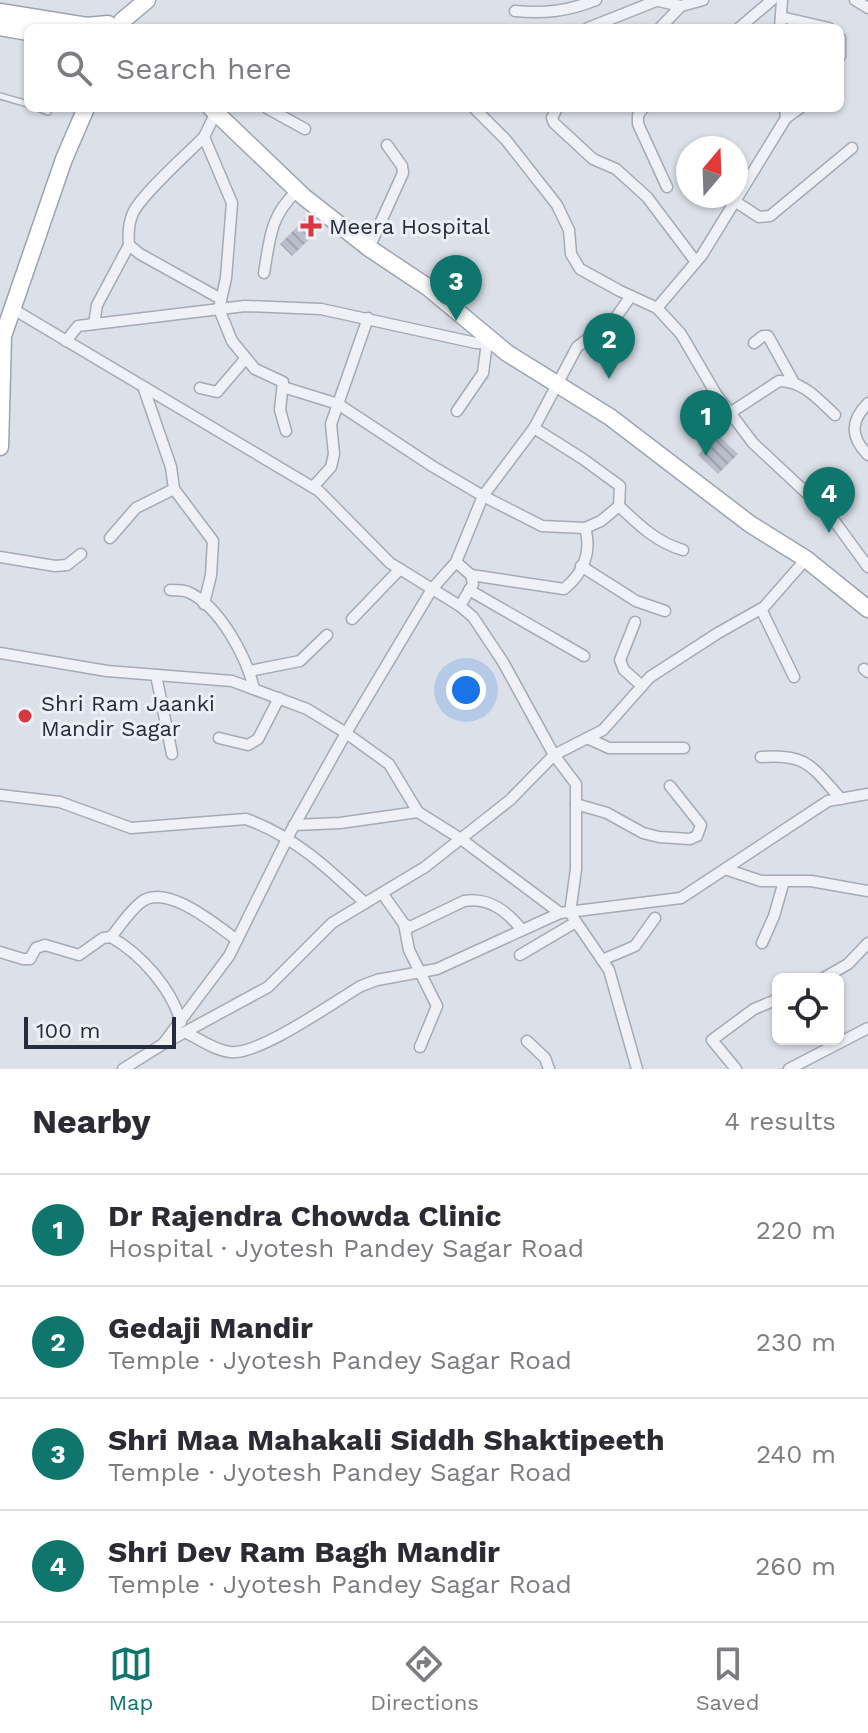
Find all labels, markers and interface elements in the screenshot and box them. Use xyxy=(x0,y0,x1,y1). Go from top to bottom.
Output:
search box xyxy=(24,24,844,112)
icon: search xyxy=(52,46,96,90)
text: Search here xyxy=(116,51,292,86)
north arrow xyxy=(676,136,748,208)
place label: Meera Hospital xyxy=(329,214,490,239)
marker: Meera Hospital xyxy=(300,215,322,237)
pin: 3 xyxy=(430,255,482,321)
pin: 2 xyxy=(583,313,635,379)
pin: 1 xyxy=(680,390,732,456)
pin: 4 xyxy=(803,467,855,533)
your location xyxy=(446,670,486,710)
place label: Shri Ram Jaanki Mandir Sagar xyxy=(41,691,215,741)
marker: Shri Ram Jaanki Mandir Sagar xyxy=(16,707,34,725)
map controls xyxy=(772,973,844,1045)
button: locate xyxy=(772,973,844,1045)
scale bar xyxy=(24,1013,176,1049)
text: 100 m xyxy=(36,1018,100,1043)
text: Nearby xyxy=(32,1101,151,1141)
text: 4 results xyxy=(724,1106,836,1136)
text: Dr Rajendra Chowda Clinic xyxy=(108,1198,501,1233)
text: 1 xyxy=(52,1215,64,1245)
text: 220 m xyxy=(756,1215,836,1245)
text: Hospital · Jyotesh Pandey Sagar Road xyxy=(108,1233,584,1263)
text: Gedaji Mandir xyxy=(108,1310,313,1345)
text: 2 xyxy=(50,1327,66,1357)
text: 230 m xyxy=(756,1327,836,1357)
text: Temple · Jyotesh Pandey Sagar Road xyxy=(108,1345,572,1375)
text: Shri Maa Mahakali Siddh Shaktipeeth xyxy=(108,1422,665,1457)
text: 3 xyxy=(50,1439,66,1469)
text: 240 m xyxy=(756,1439,836,1469)
text: Temple · Jyotesh Pandey Sagar Road xyxy=(108,1457,572,1487)
text: Shri Dev Ram Bagh Mandir xyxy=(108,1534,500,1569)
text: 4 xyxy=(50,1551,66,1581)
text: 260 m xyxy=(755,1551,836,1581)
text: Temple · Jyotesh Pandey Sagar Road xyxy=(108,1569,572,1599)
tab: Map xyxy=(108,1642,153,1715)
tab: Directions xyxy=(370,1642,479,1715)
tab: Saved xyxy=(696,1642,760,1715)

